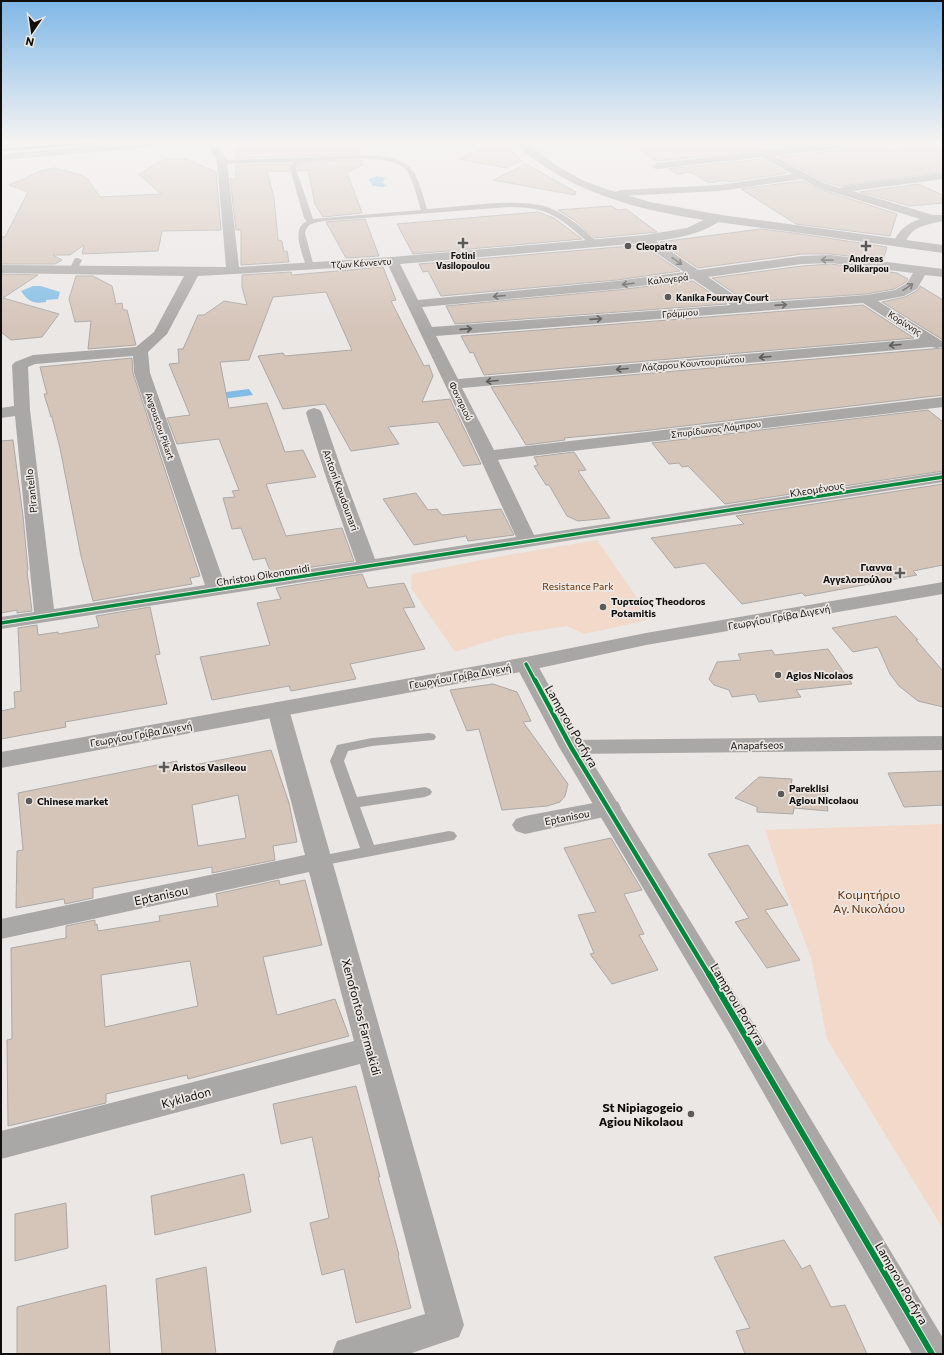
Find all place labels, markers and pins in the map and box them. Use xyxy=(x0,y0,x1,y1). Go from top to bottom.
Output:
marker: Fotini Vasilopoulou xyxy=(458,238,468,248)
marker: Cleopatra xyxy=(623,241,633,251)
place label: Cleopatra xyxy=(636,241,677,252)
marker: Andreas Polikarpou xyxy=(861,241,871,251)
place label: Fotini Vasilopoulou xyxy=(436,250,490,271)
place label: Andreas Polikarpou xyxy=(843,253,889,274)
marker: Kanika Fourway Court xyxy=(663,292,673,302)
place label: Kanika Fourway Court xyxy=(676,292,769,303)
place label: Γιαννα Αγγελοπούλου xyxy=(823,561,892,585)
marker: Γιαννα Αγγελοπούλου xyxy=(895,568,905,578)
place label: Τυρταίος Theodoros Potamitis xyxy=(611,595,706,619)
marker: Τυρταίος Theodoros Potamitis xyxy=(598,602,608,612)
place label: Agios Nicolaos xyxy=(786,669,854,681)
marker: Agios Nicolaos xyxy=(773,670,783,680)
place label: Aristos Vasileou xyxy=(172,761,247,773)
marker: Aristos Vasileou xyxy=(159,762,169,772)
place label: Pareklisi Agiou Nicolaou xyxy=(789,782,859,806)
marker: Pareklisi Agiou Nicolaou xyxy=(776,789,786,799)
place label: Chinese market xyxy=(37,795,108,807)
marker: Chinese market xyxy=(24,796,34,806)
place label: St Nipiagogeio Agiou Nikolaou xyxy=(599,1100,683,1128)
marker: St Nipiagogeio Agiou Nikolaou xyxy=(686,1109,696,1119)

